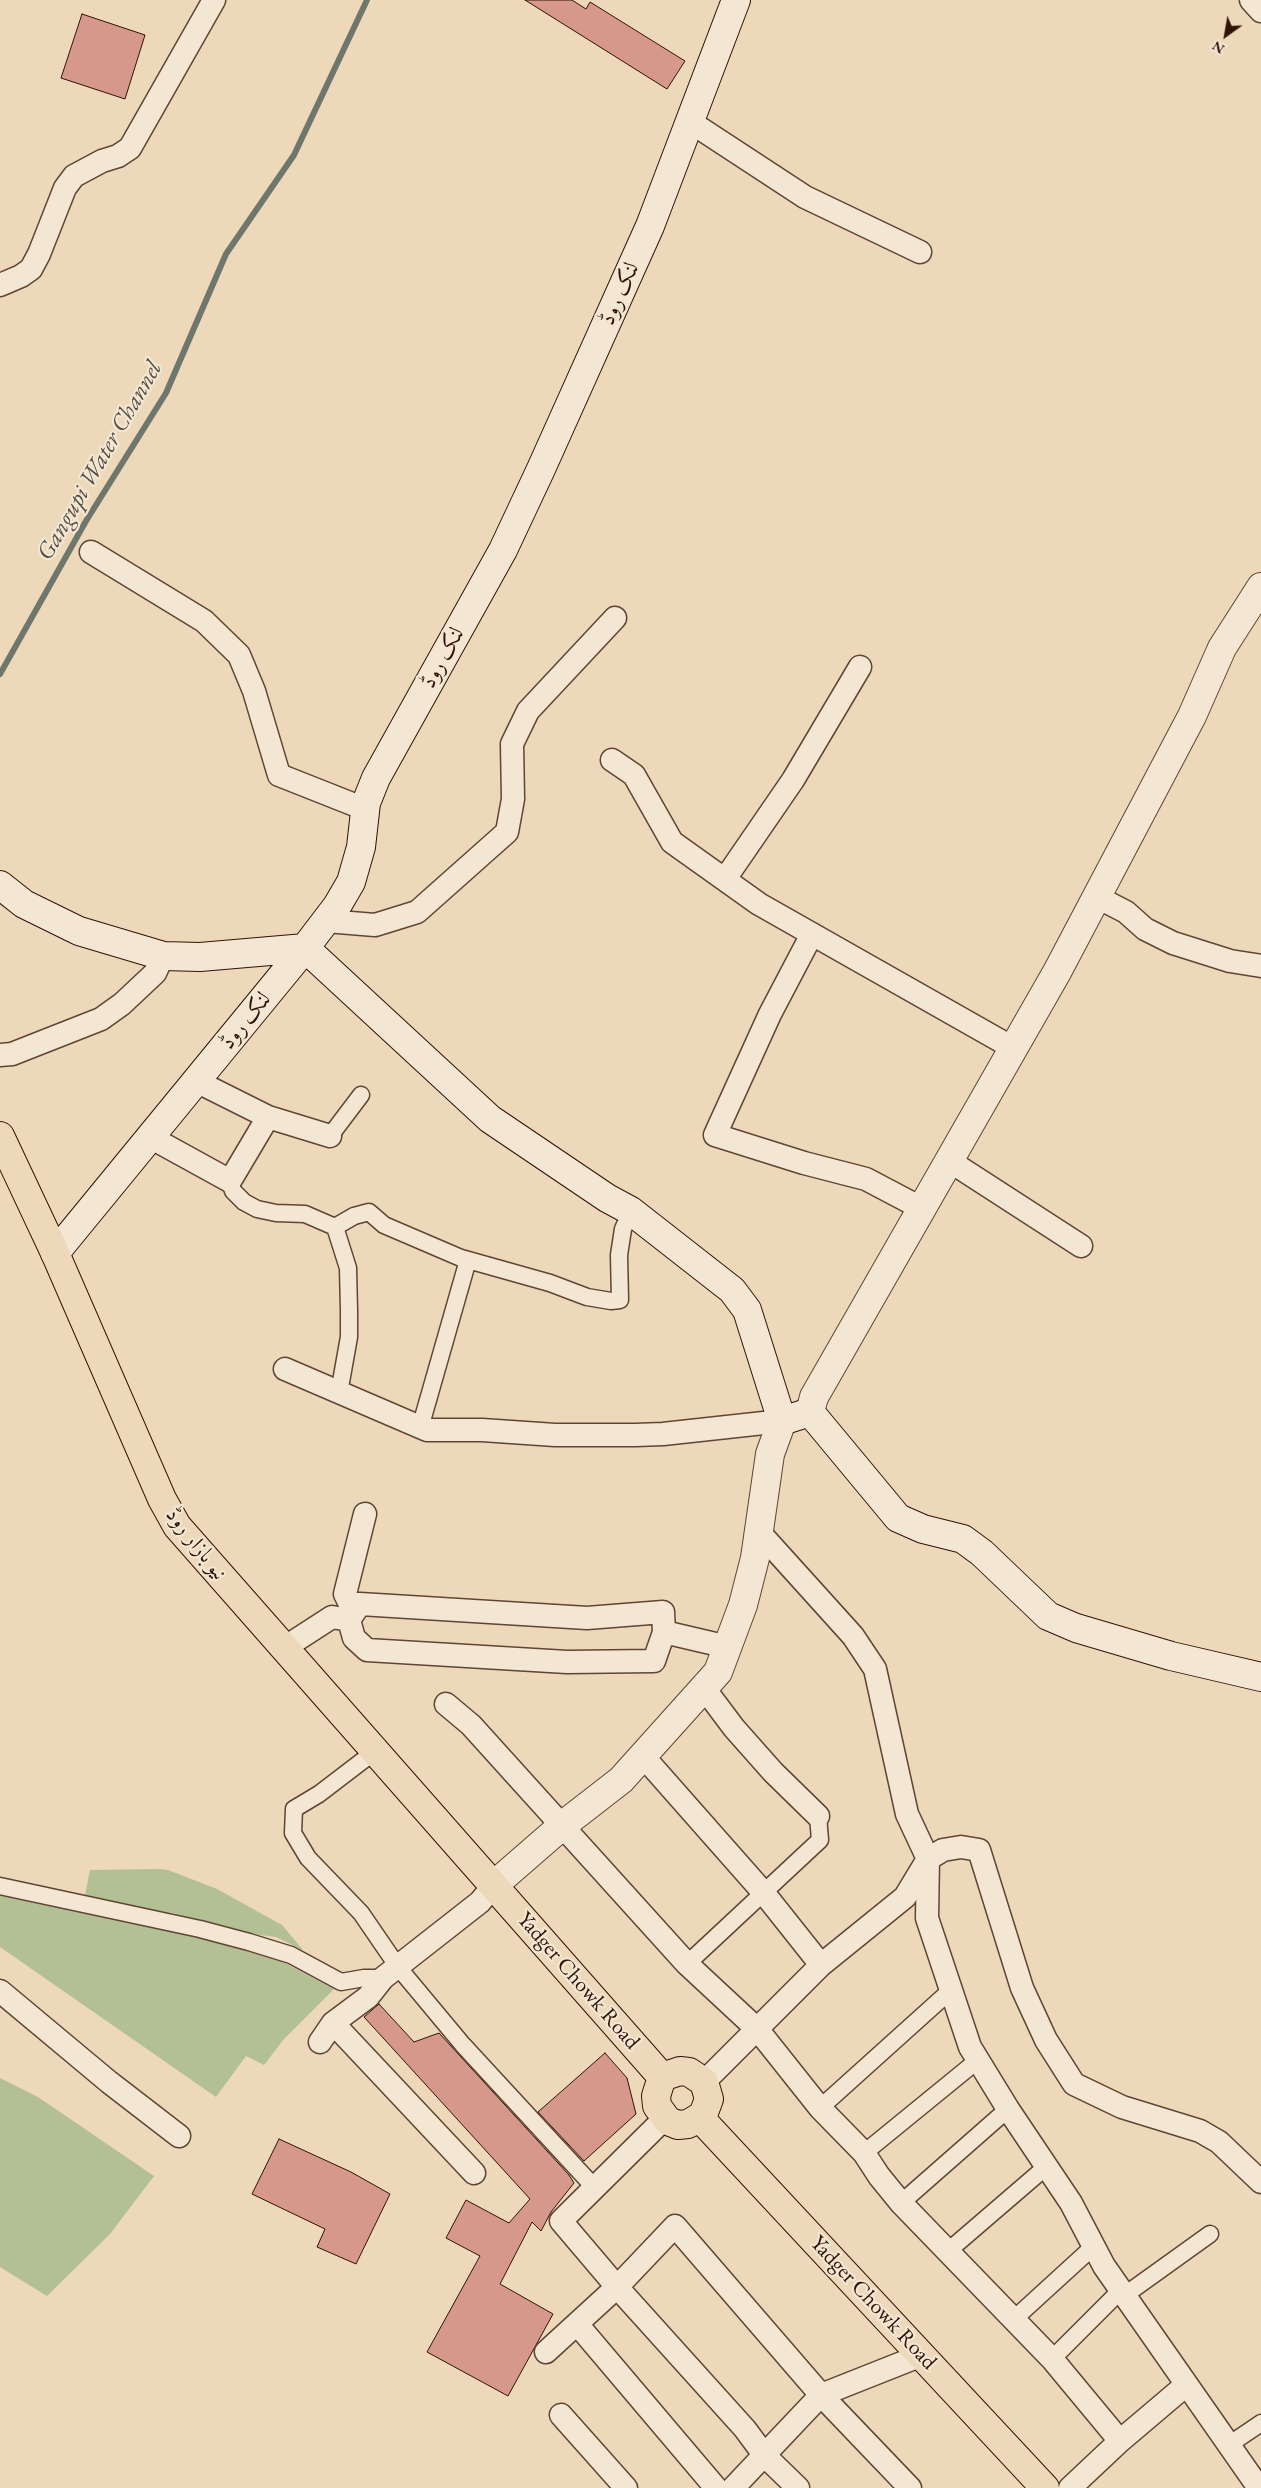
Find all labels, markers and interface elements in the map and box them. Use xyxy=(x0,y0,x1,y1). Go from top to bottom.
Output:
north arrow xyxy=(1201,10,1251,60)
text: N xyxy=(1208,37,1228,58)
street label: لنک روڈ xyxy=(595,258,645,330)
water label: Gangupi Water Channel xyxy=(31,356,169,566)
street label: لنک روڈ xyxy=(415,623,471,693)
street label: لنک روڈ xyxy=(215,987,277,1055)
street label: نیو بازار روڈ xyxy=(159,1502,233,1586)
street label: Yadger Chowk Road xyxy=(511,1907,645,2055)
street label: Yadger Chowk Road xyxy=(804,2230,942,2376)

